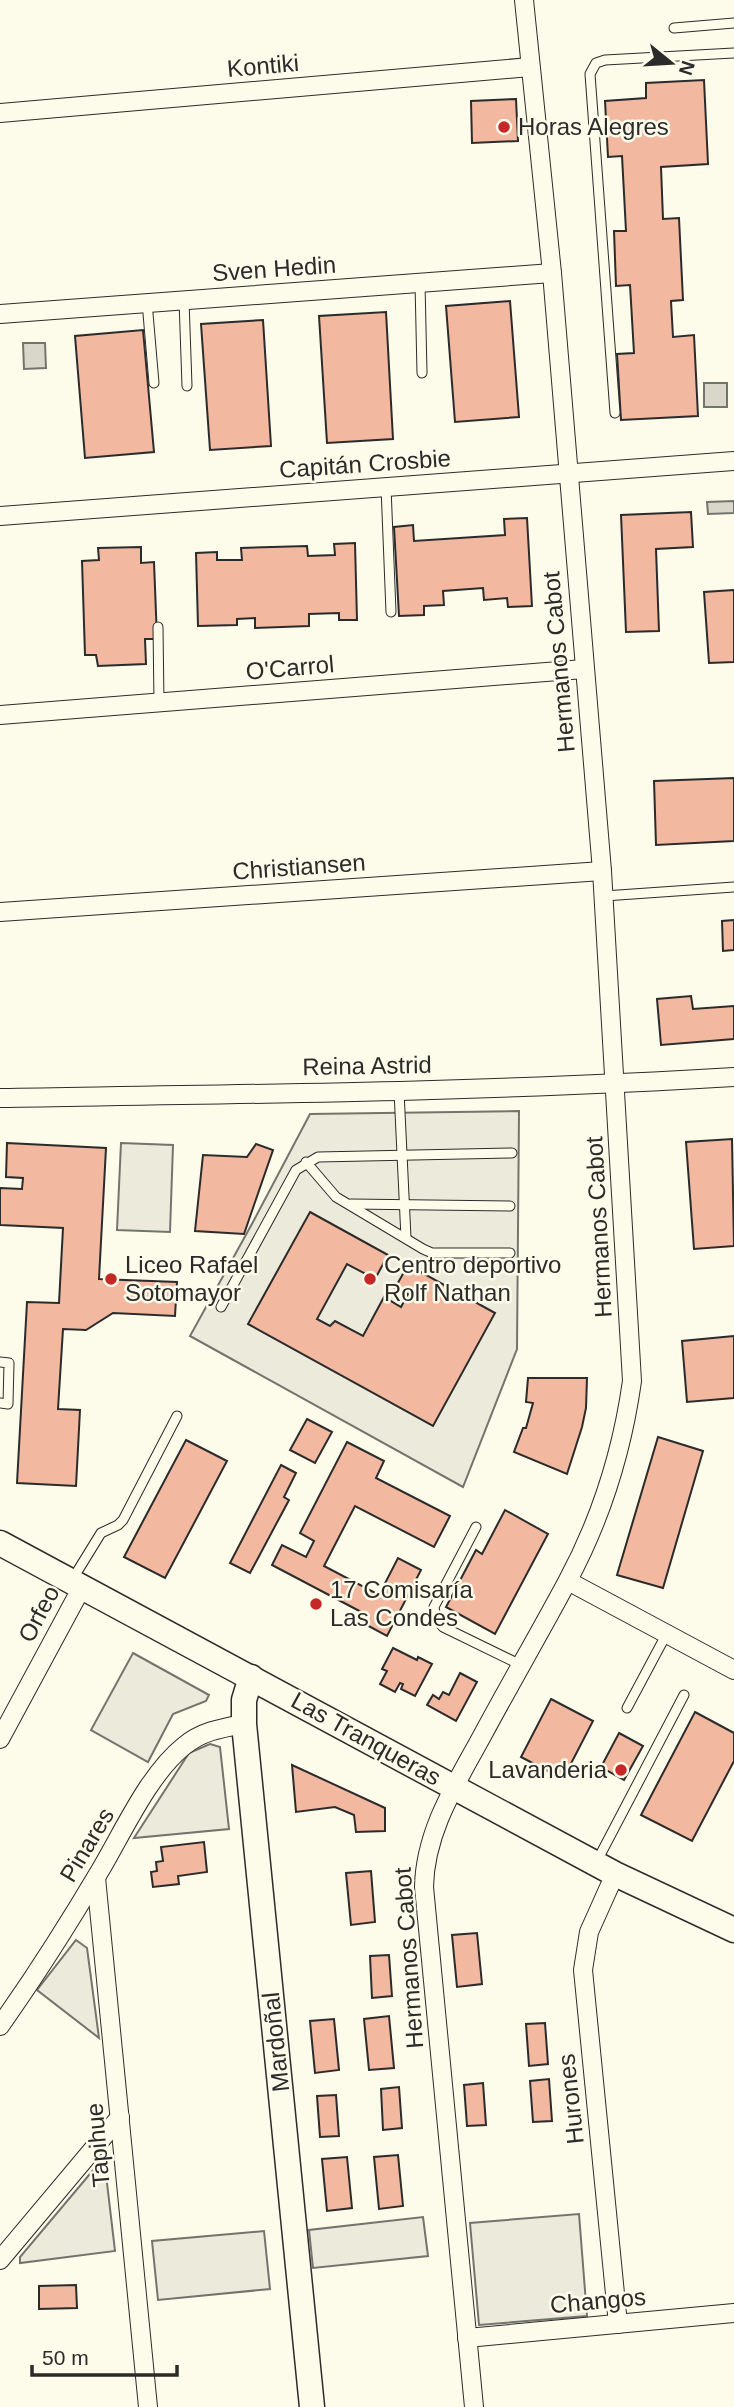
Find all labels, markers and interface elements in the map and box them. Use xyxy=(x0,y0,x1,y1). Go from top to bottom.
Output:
north arrow xyxy=(636,28,706,98)
street label: Kontiki xyxy=(226,49,300,82)
text: N xyxy=(675,58,699,78)
place label: Horas Alegres xyxy=(518,113,669,140)
marker: Horas Alegres xyxy=(496,119,512,135)
street label: Sven Hedin xyxy=(211,251,337,286)
street label: Capitán Crosbie xyxy=(278,444,452,483)
street label: Hermanos Cabot xyxy=(537,570,580,754)
street label: O'Carrol xyxy=(245,650,335,685)
street label: Christiansen xyxy=(231,848,366,885)
street label: Reina Astrid xyxy=(302,1051,432,1080)
street label: Hermanos Cabot xyxy=(580,1135,617,1318)
place label: Liceo Rafael Sotomayor xyxy=(125,1251,258,1306)
place label: Centro deportivo Rolf Nathan xyxy=(384,1251,561,1306)
marker: Liceo Rafael Sotomayor xyxy=(103,1271,119,1287)
marker: Centro deportivo Rolf Nathan xyxy=(362,1271,378,1287)
place label: 17 Comisaría Las Condes xyxy=(330,1576,473,1631)
street label: Orfeo xyxy=(13,1581,65,1647)
marker: 17 Comisaría Las Condes xyxy=(308,1596,324,1612)
street label: Las Tranqueras xyxy=(287,1686,446,1791)
place label: Lavanderia xyxy=(488,1756,608,1783)
marker: Lavanderia xyxy=(613,1762,629,1778)
street label: Pinares xyxy=(54,1803,119,1887)
street label: Hermanos Cabot xyxy=(389,1866,428,2049)
street label: Mardoñal xyxy=(257,1991,294,2093)
street label: Hurones xyxy=(552,2053,589,2146)
street label: Tapihue xyxy=(80,2102,115,2188)
street label: Changos xyxy=(549,2283,647,2318)
scale bar xyxy=(32,2334,177,2378)
text: 50 m xyxy=(42,2346,89,2369)

